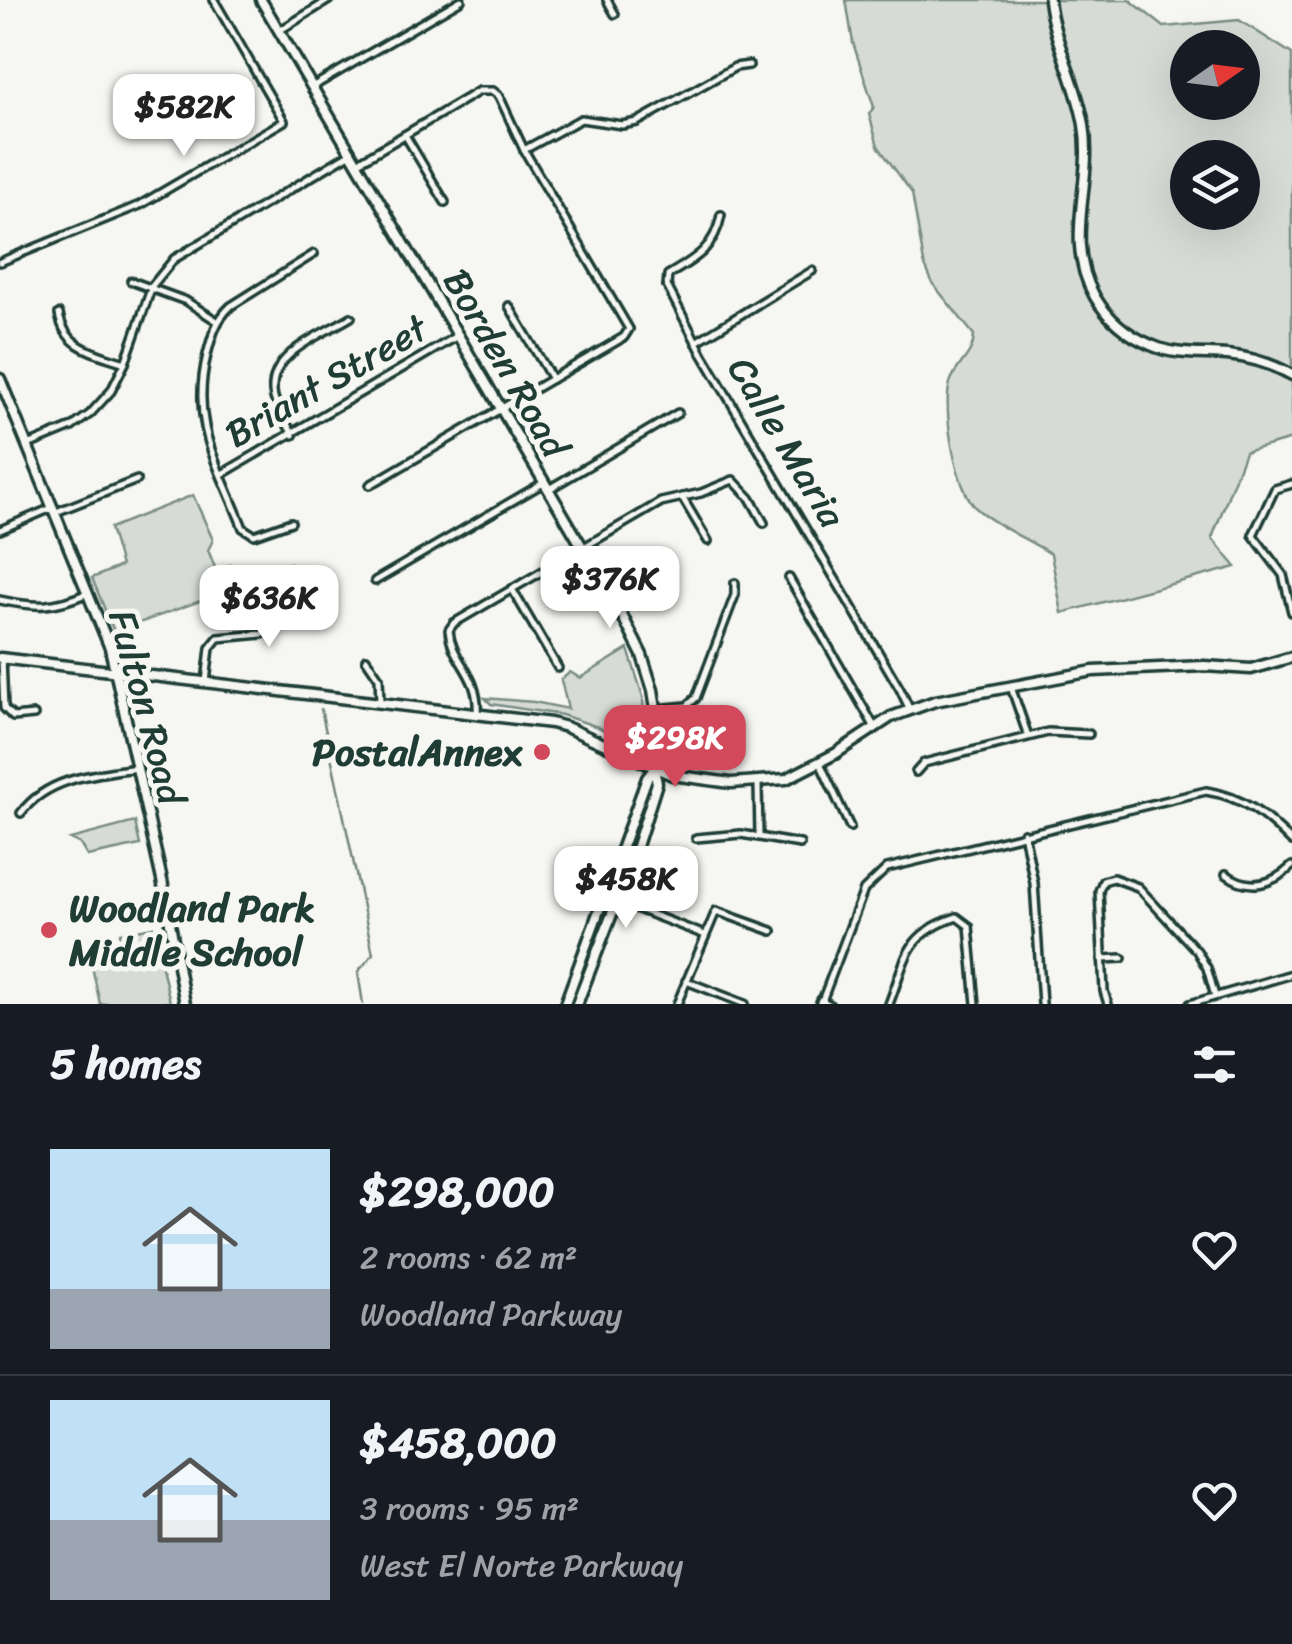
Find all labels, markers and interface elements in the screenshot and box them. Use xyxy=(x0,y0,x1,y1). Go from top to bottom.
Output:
north arrow xyxy=(1170,30,1260,120)
map controls xyxy=(1170,30,1260,230)
pin: $582K xyxy=(114,74,254,159)
text: $582K xyxy=(135,78,233,135)
button: layers xyxy=(1170,140,1260,230)
street label: Borden Road xyxy=(424,256,589,473)
street label: Briant Street xyxy=(212,295,442,467)
street label: Calle Maria xyxy=(709,343,865,542)
pin: $376K xyxy=(540,546,680,631)
text: $376K xyxy=(562,550,658,607)
pin: $636K xyxy=(199,565,339,650)
text: $636K xyxy=(222,569,316,626)
street label: Fulton Road xyxy=(88,602,205,815)
pin: $298K xyxy=(605,705,745,790)
text: $298K xyxy=(626,709,724,766)
place label: PostalAnnex xyxy=(312,719,524,786)
marker: PostalAnnex xyxy=(531,741,553,763)
pin: $458K xyxy=(556,846,696,931)
text: $458K xyxy=(576,850,676,907)
place label: Woodland Park Middle School xyxy=(68,875,315,986)
marker: Woodland Park Middle School xyxy=(38,919,60,941)
text: 5 homes xyxy=(50,1027,201,1101)
icon: filters xyxy=(1187,1037,1242,1092)
text: $298,000 xyxy=(360,1155,555,1229)
icon: home xyxy=(130,1189,250,1309)
icon: heart xyxy=(1187,1222,1242,1277)
text: 2 rooms · 62 m² xyxy=(360,1229,577,1286)
text: Woodland Parkway xyxy=(360,1286,622,1343)
text: $458,000 xyxy=(360,1406,556,1480)
icon: home xyxy=(130,1440,250,1560)
icon: heart xyxy=(1187,1473,1242,1528)
text: 3 rooms · 95 m² xyxy=(360,1480,579,1537)
text: West El Norte Parkway xyxy=(360,1537,683,1594)

